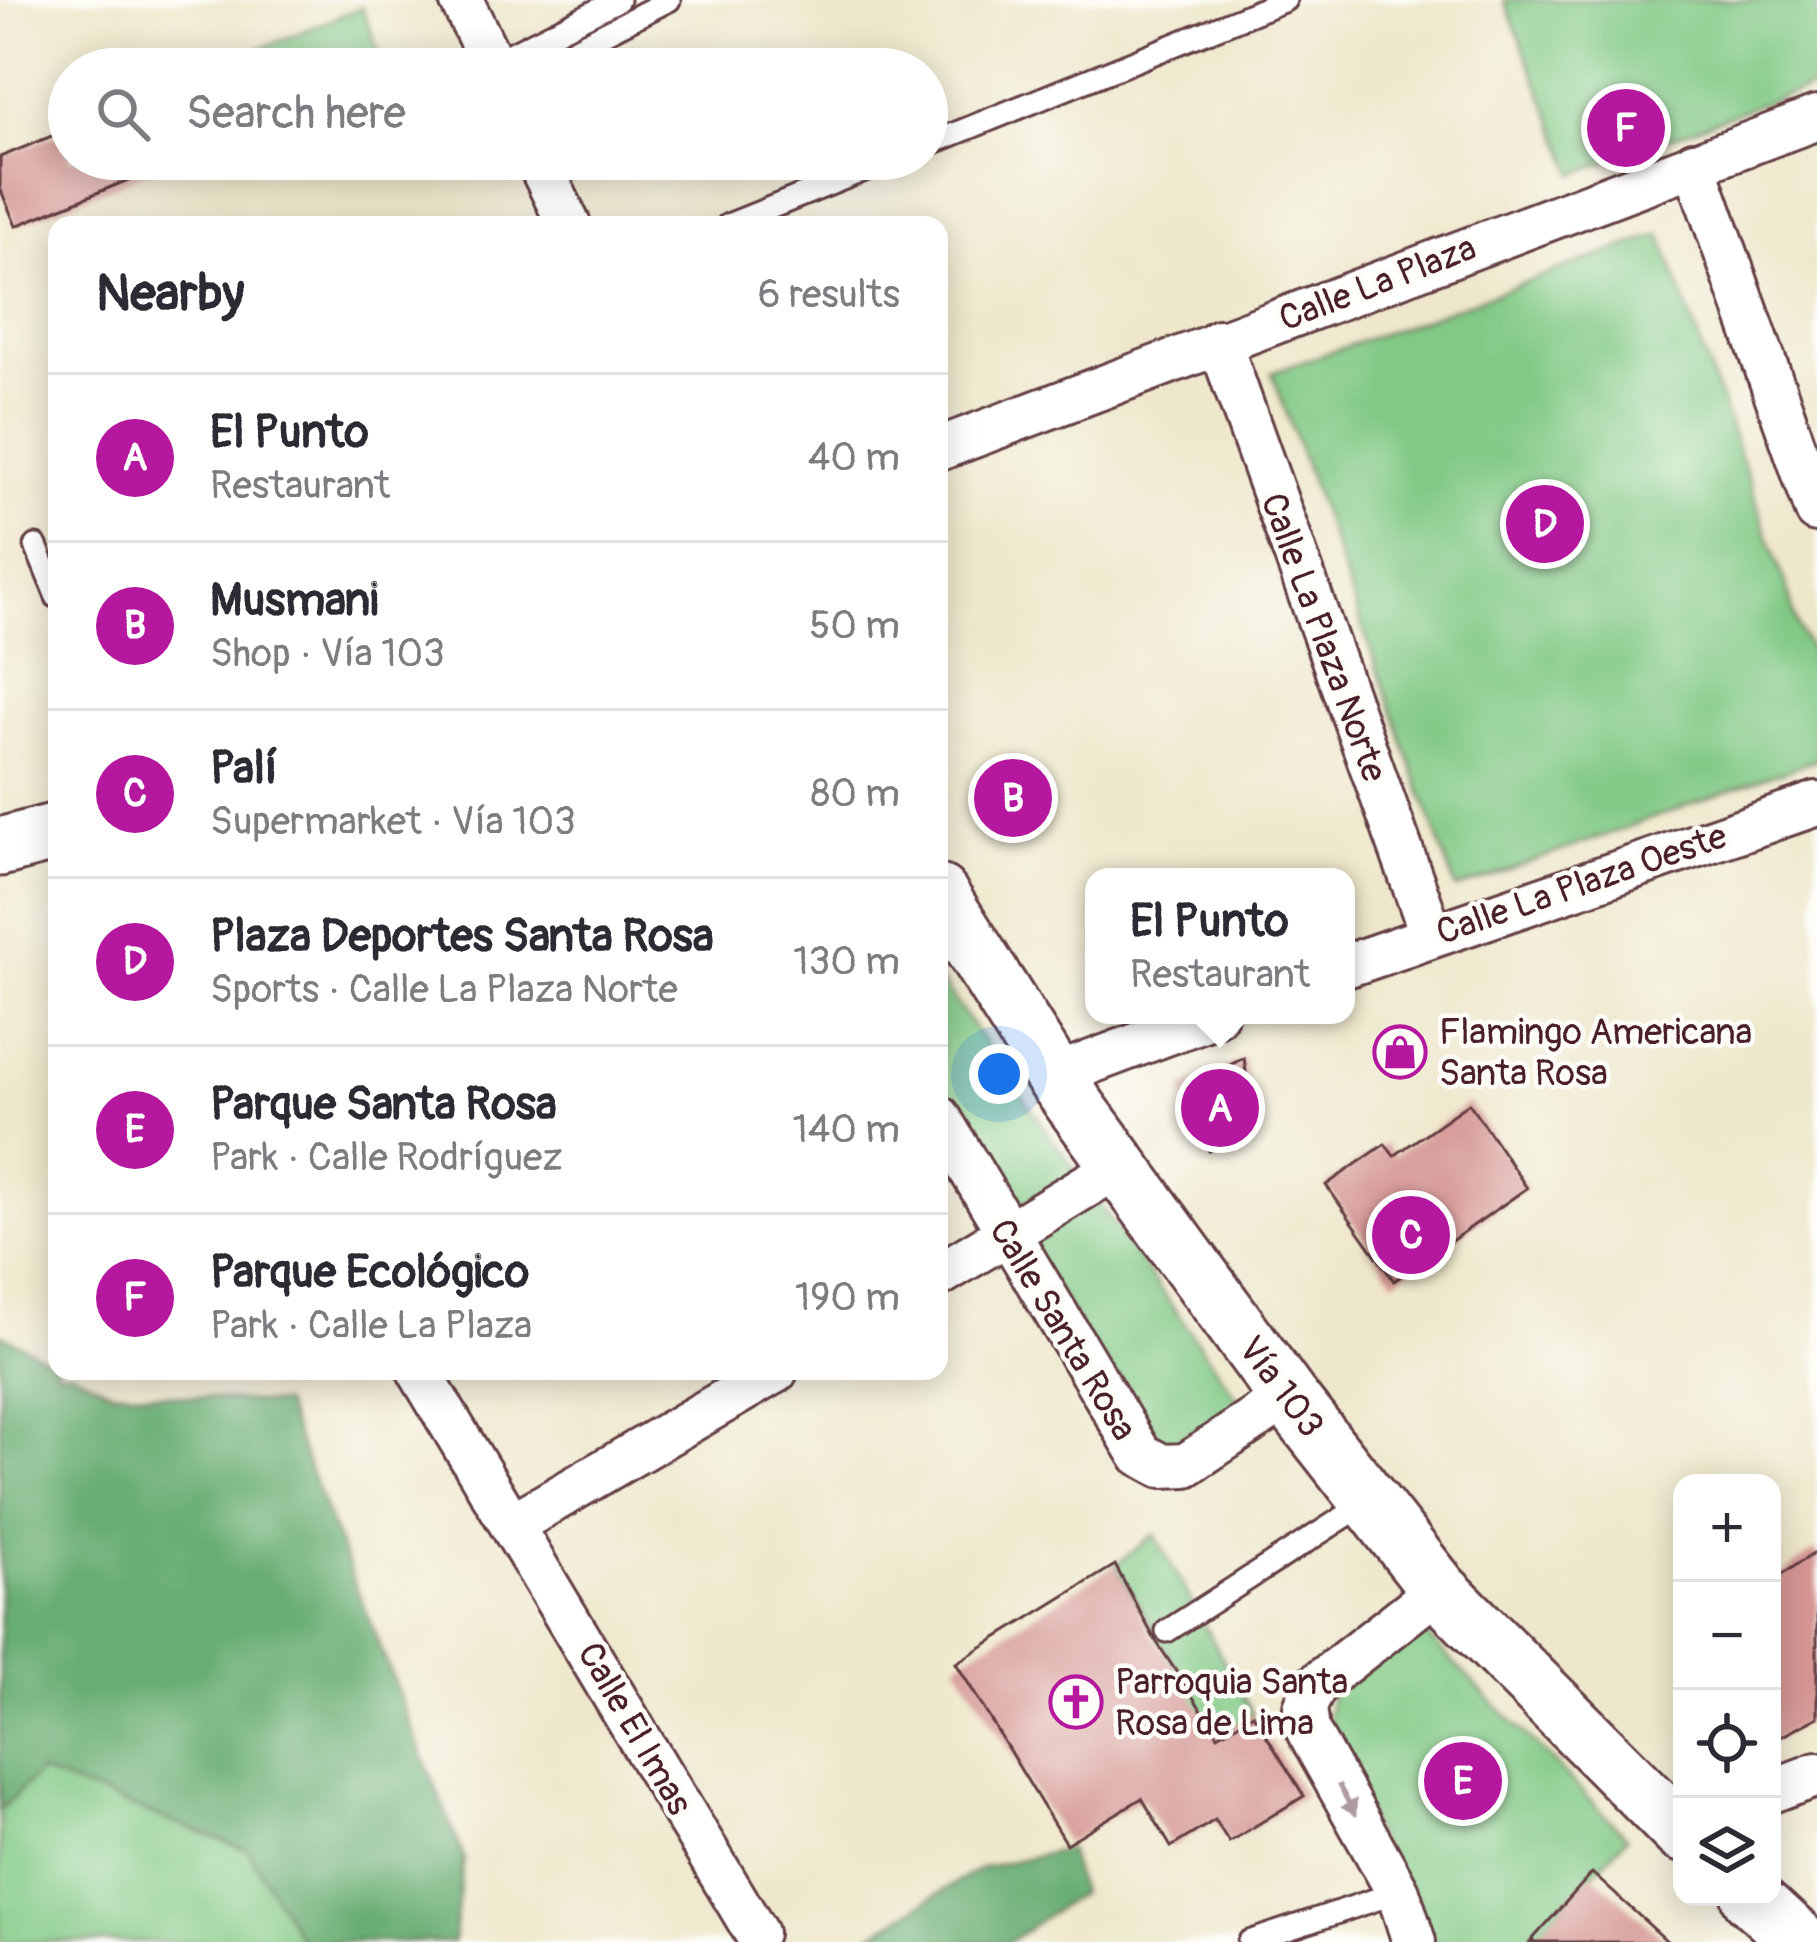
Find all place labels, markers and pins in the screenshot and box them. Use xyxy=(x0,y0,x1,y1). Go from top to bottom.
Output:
pin: F xyxy=(1587,83,1665,173)
pin: D xyxy=(1506,479,1584,569)
pin: B xyxy=(974,753,1052,843)
place label: Flamingo Americana Santa Rosa xyxy=(1439,1010,1752,1096)
shop icon: Flamingo Americana Santa Rosa xyxy=(1372,1024,1428,1080)
pin: A xyxy=(1181,1063,1259,1153)
pin: C xyxy=(1372,1190,1450,1280)
place label: Parroquia Santa Rosa de Lima xyxy=(1115,1660,1348,1746)
church icon: Parroquia Santa Rosa de Lima xyxy=(1048,1674,1104,1730)
pin: E xyxy=(1424,1736,1502,1826)

